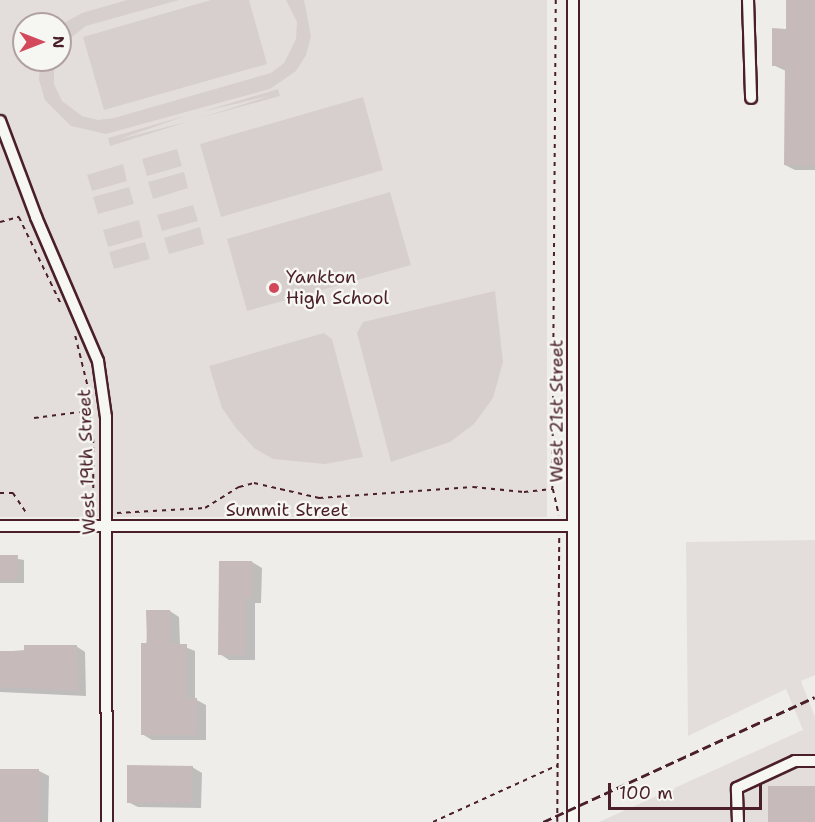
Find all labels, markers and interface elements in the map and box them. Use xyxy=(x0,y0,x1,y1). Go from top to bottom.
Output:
north arrow xyxy=(12,12,72,72)
text: N xyxy=(48,36,69,48)
place label: Yankton High School xyxy=(286,267,389,310)
marker: Yankton High School xyxy=(267,281,281,295)
street label: West 21st Street xyxy=(546,339,568,483)
street label: West 19th Street xyxy=(74,389,100,535)
street label: Summit Street xyxy=(226,499,348,521)
scale bar xyxy=(611,771,766,809)
text: 100 m xyxy=(619,781,673,805)

